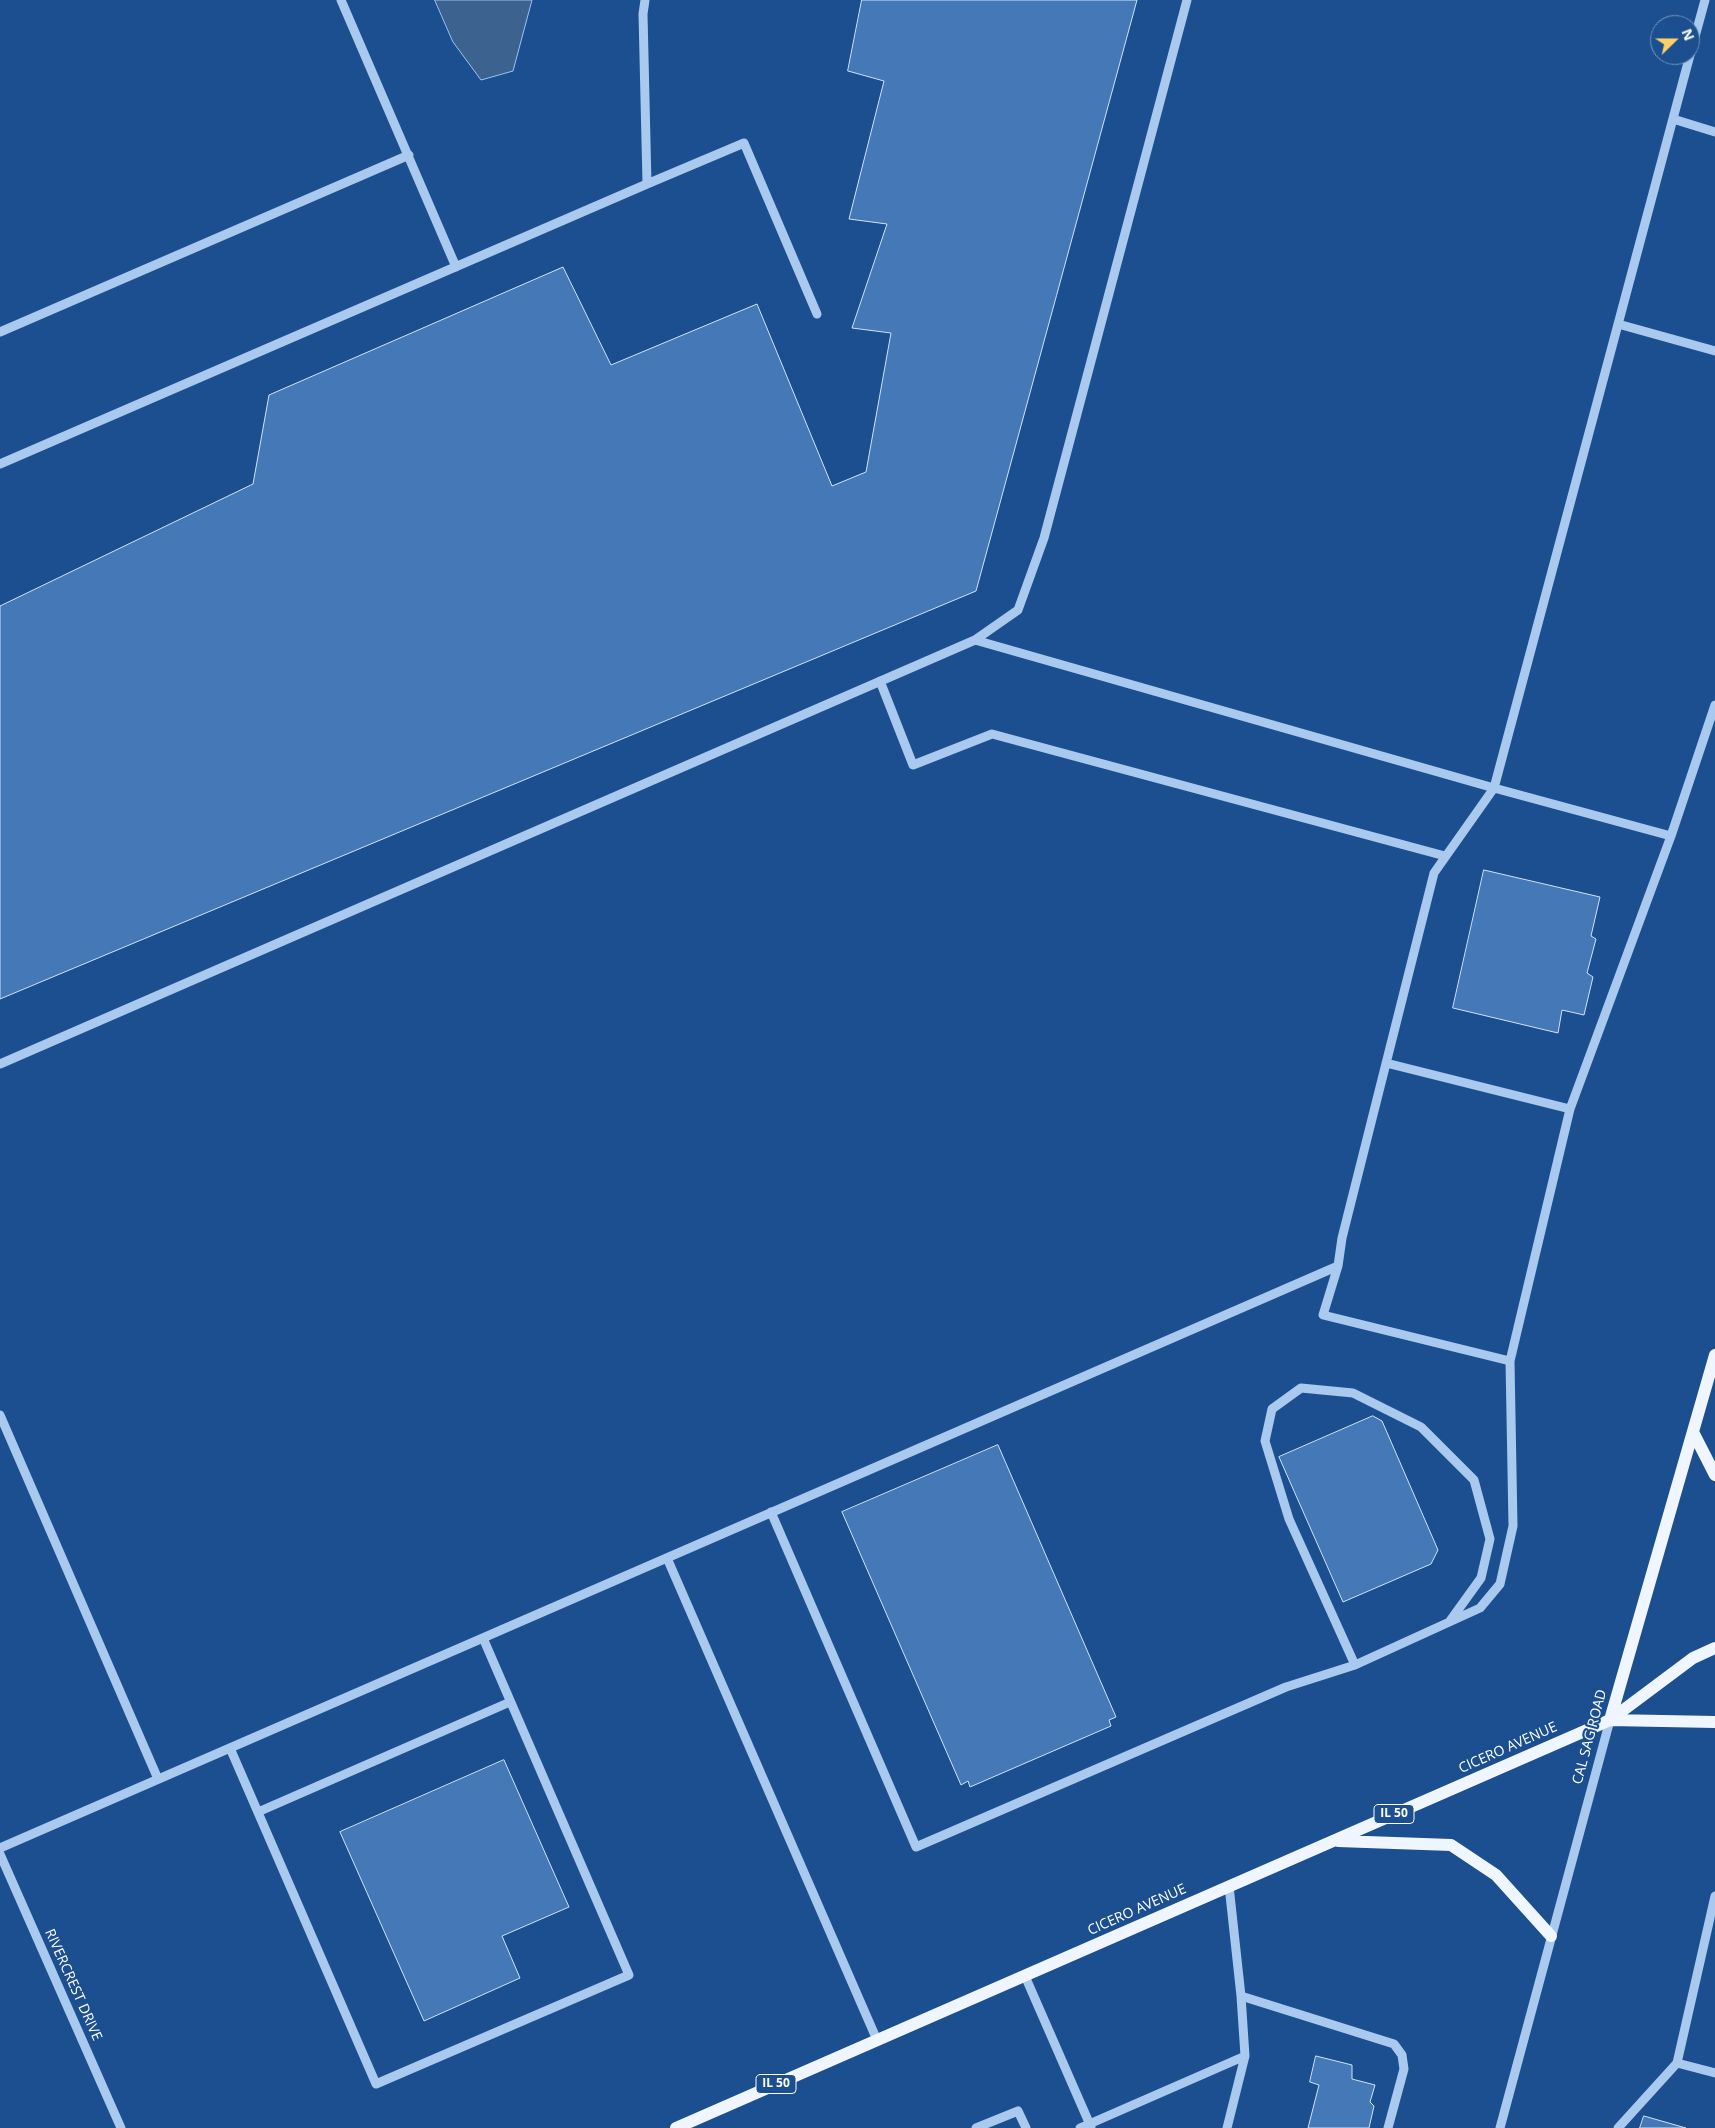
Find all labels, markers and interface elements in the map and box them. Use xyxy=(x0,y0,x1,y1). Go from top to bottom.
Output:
north arrow xyxy=(1650,15,1700,65)
text: N xyxy=(1677,26,1699,43)
street label: CAL SAG ROAD xyxy=(1569,1688,1611,1786)
street label: CICERO AVENUE xyxy=(1456,1719,1560,1777)
road number: IL 50 xyxy=(1374,1805,1414,1824)
street label: CICERO AVENUE xyxy=(1085,1881,1189,1939)
street label: RIVERCREST DRIVE xyxy=(41,1927,105,2043)
road number: IL 50 xyxy=(756,2074,796,2094)

